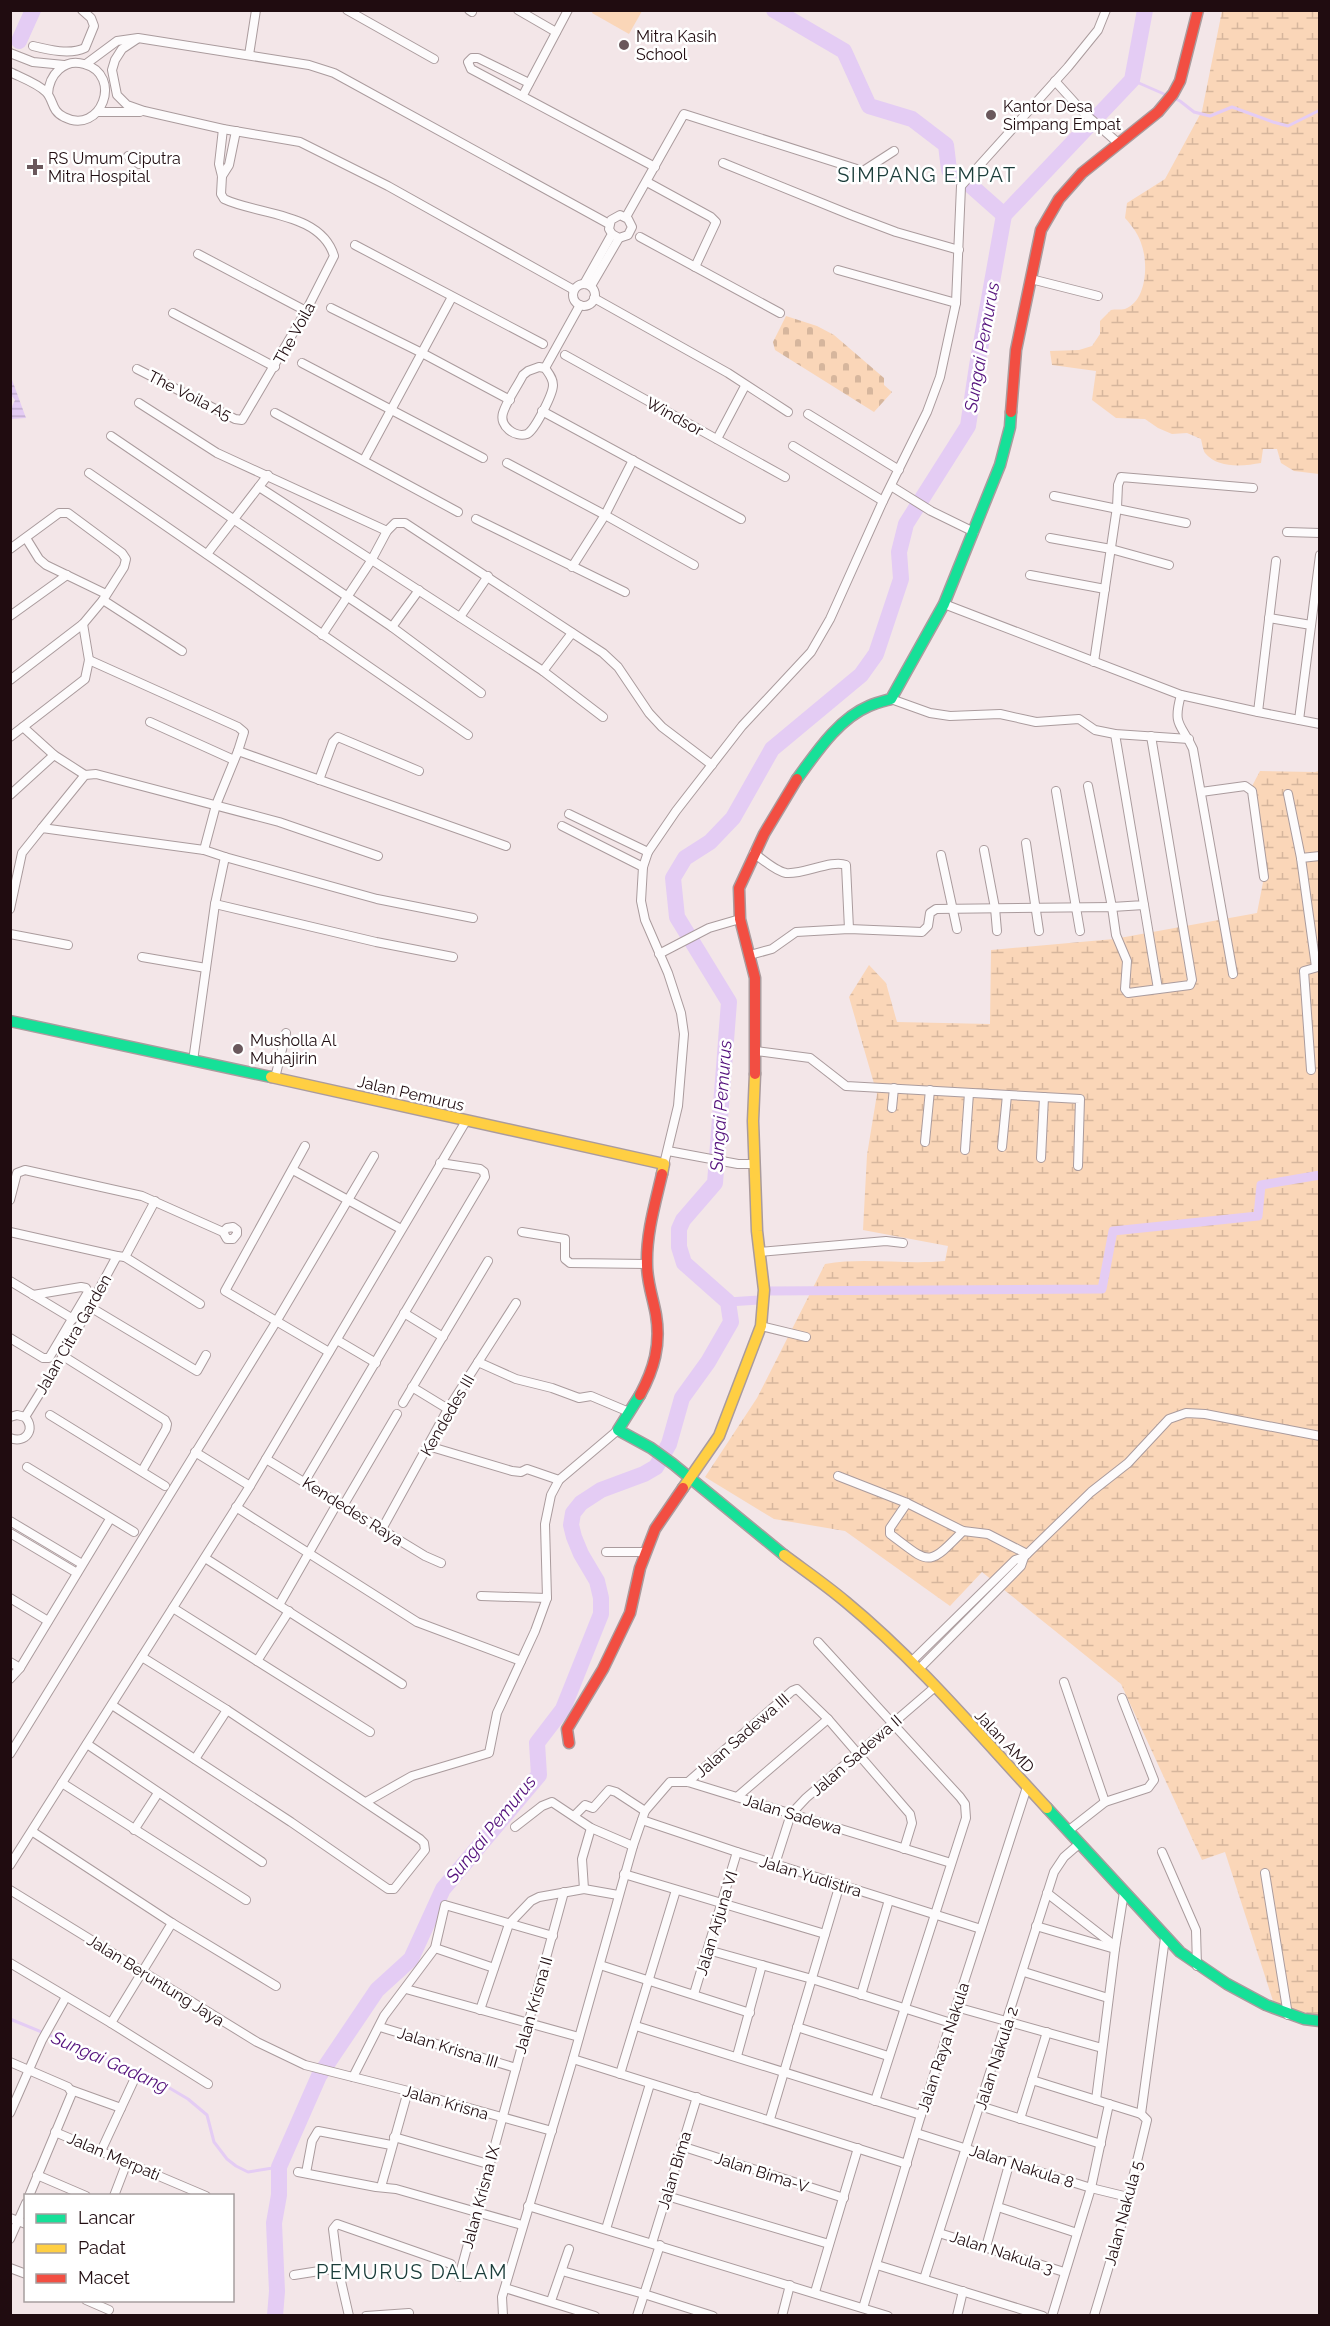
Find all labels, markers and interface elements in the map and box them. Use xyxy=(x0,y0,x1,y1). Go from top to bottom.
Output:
place label: Mitra Kasih School xyxy=(636,27,717,64)
marker: Mitra Kasih School xyxy=(617,38,631,52)
place label: Kantor Desa Simpang Empat xyxy=(1003,97,1122,134)
marker: Kantor Desa Simpang Empat xyxy=(984,108,998,122)
place label: RS Umum Ciputra Mitra Hospital xyxy=(48,149,181,186)
marker: RS Umum Ciputra Mitra Hospital xyxy=(26,158,44,176)
district label: SIMPANG EMPAT xyxy=(837,163,1017,187)
water label: Sungai Pemurus xyxy=(960,280,1003,415)
street label: The Voila xyxy=(270,299,319,368)
street label: The Voila A5 xyxy=(145,366,235,425)
street label: Windsor xyxy=(643,393,707,440)
place label: Musholla Al Muhajirin xyxy=(250,1031,337,1068)
water label: Sungai Pemurus xyxy=(705,1039,736,1173)
marker: Musholla Al Muhajirin xyxy=(231,1042,245,1056)
street label: Jalan Pemurus xyxy=(356,1072,466,1115)
street label: Jalan Citra Garden xyxy=(31,1271,115,1398)
street label: Kendedes III xyxy=(416,1371,478,1459)
street label: Kendedes Raya xyxy=(299,1473,407,1550)
street label: Jalan Sadewa III xyxy=(692,1690,793,1781)
street label: Jalan AMD xyxy=(971,1706,1038,1777)
street label: Jalan Sadewa II xyxy=(807,1711,906,1800)
water label: Sungai Pemurus xyxy=(440,1770,541,1887)
street label: Jalan Sadewa xyxy=(741,1791,844,1838)
street label: Jalan Yudistira xyxy=(758,1852,864,1901)
street label: Jalan Arjuna VI xyxy=(692,1869,741,1978)
street label: Jalan Beruntung Jaya xyxy=(84,1930,228,2030)
street label: Jalan Krisna II xyxy=(511,1954,556,2056)
street label: Jalan Raya Nakula xyxy=(914,1980,973,2114)
street label: Jalan Nakula 2 xyxy=(971,2004,1022,2112)
street label: Jalan Krisna III xyxy=(395,2023,500,2072)
water label: Sungai Gadang xyxy=(48,2026,172,2097)
street label: Jalan Krisna xyxy=(401,2081,491,2124)
street label: Jalan Merpati xyxy=(65,2128,163,2185)
street label: Jalan Bima xyxy=(654,2129,695,2211)
street label: Jalan Nakula 8 xyxy=(967,2141,1076,2192)
street label: Jalan Krisna IX xyxy=(458,2143,504,2251)
street label: Jalan Bima-V xyxy=(713,2148,811,2197)
street label: Jalan Nakula 5 xyxy=(1100,2158,1147,2268)
legend xyxy=(24,2194,234,2302)
text: Lancar xyxy=(78,2207,135,2228)
street label: Jalan Nakula 3 xyxy=(948,2227,1056,2278)
text: Padat xyxy=(78,2237,126,2258)
district label: PEMURUS DALAM xyxy=(316,2260,508,2284)
text: Macet xyxy=(78,2267,130,2288)

